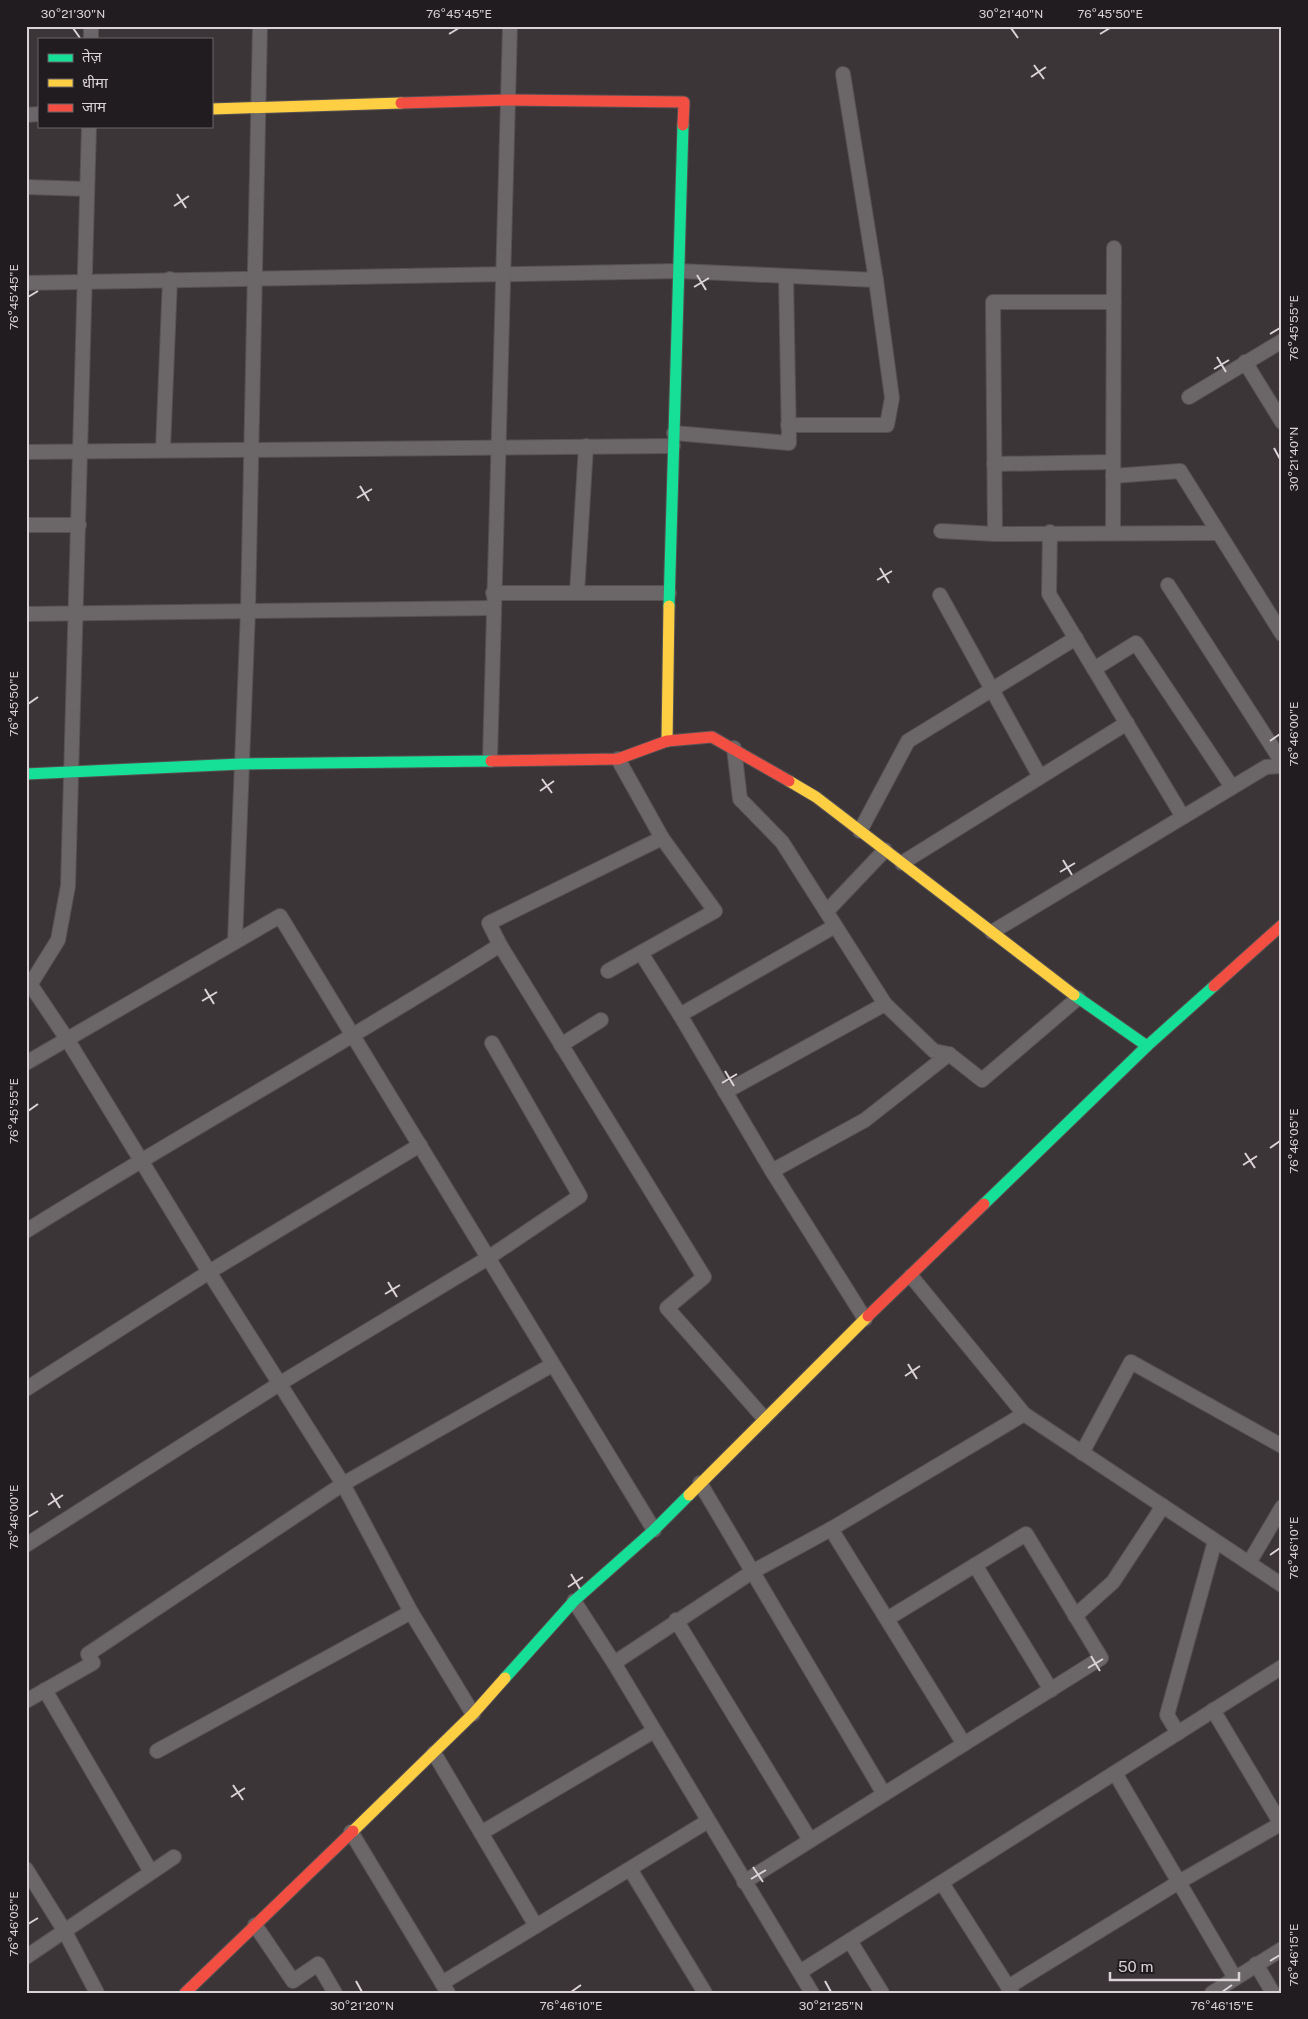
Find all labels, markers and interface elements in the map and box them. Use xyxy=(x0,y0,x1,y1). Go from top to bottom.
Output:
text: 30°21'30"N xyxy=(41,7,105,21)
text: 76°45'45"E xyxy=(426,7,492,21)
text: 30°21'40"N xyxy=(979,7,1043,21)
text: 76°45'50"E xyxy=(1077,7,1143,21)
legend xyxy=(38,38,212,128)
text: तेज़ xyxy=(82,48,103,65)
text: धीमा xyxy=(82,74,109,91)
text: जाम xyxy=(82,98,107,115)
text: 76°45'45"E xyxy=(7,264,21,330)
text: 76°45'55"E xyxy=(1287,295,1301,361)
text: 30°21'40"N xyxy=(1287,427,1301,491)
text: 76°45'50"E xyxy=(7,671,21,737)
text: 76°46'00"E xyxy=(1287,701,1301,767)
text: 76°45'55"E xyxy=(7,1078,21,1144)
text: 76°46'05"E xyxy=(1287,1108,1301,1174)
text: 76°46'00"E xyxy=(7,1484,21,1550)
text: 76°46'10"E xyxy=(1287,1517,1301,1579)
text: 76°46'05"E xyxy=(7,1891,21,1957)
text: 76°46'15"E xyxy=(1287,1923,1301,1987)
scale bar xyxy=(1110,1949,1239,1981)
text: 50 m xyxy=(1118,1958,1153,1975)
text: 30°21'20"N xyxy=(330,1999,394,2013)
text: 76°46'10"E xyxy=(540,1999,602,2013)
text: 30°21'25"N xyxy=(799,1999,863,2013)
text: 76°46'15"E xyxy=(1190,1999,1254,2013)

